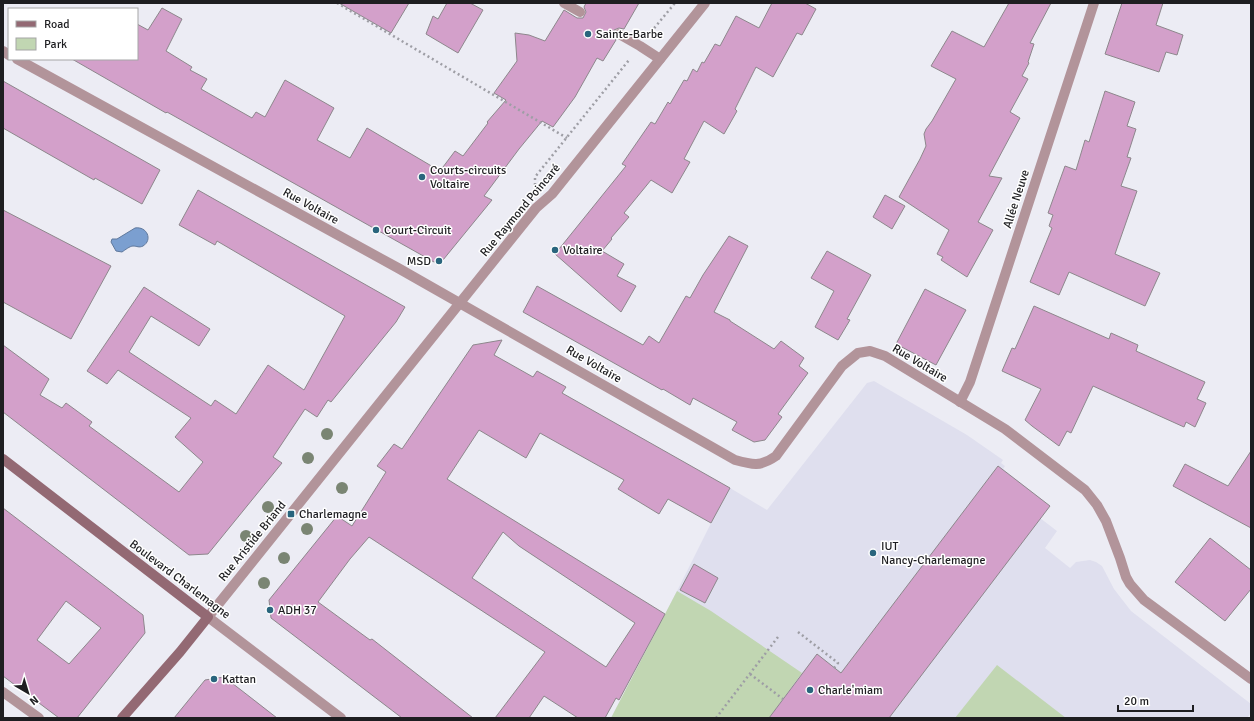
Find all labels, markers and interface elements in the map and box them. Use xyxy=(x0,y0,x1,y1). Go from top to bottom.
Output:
legend xyxy=(8,8,138,60)
text: Road xyxy=(44,17,70,32)
place label: Sainte-Barbe xyxy=(596,27,663,42)
marker: Sainte-Barbe xyxy=(583,29,593,39)
text: Park xyxy=(44,37,67,52)
street label: Rue Raymond Poincaré xyxy=(477,161,564,260)
place label: Courts-circuits Voltaire xyxy=(430,163,506,192)
street label: Allée Neuve xyxy=(1000,168,1033,230)
marker: Courts-circuits Voltaire xyxy=(417,172,427,182)
street label: Rue Voltaire xyxy=(280,185,341,228)
place label: Court-Circuit xyxy=(384,223,451,238)
marker: Court-Circuit xyxy=(371,225,381,235)
place label: Voltaire xyxy=(563,243,603,258)
marker: Voltaire xyxy=(550,245,560,255)
place label: MSD xyxy=(407,254,431,269)
marker: MSD xyxy=(434,256,444,266)
street label: Rue Voltaire xyxy=(889,341,950,386)
street label: Rue Voltaire xyxy=(563,343,624,386)
street label: Rue Aristide Briand xyxy=(215,498,289,585)
place label: Charlemagne xyxy=(299,507,367,522)
marker: Charlemagne xyxy=(286,509,296,519)
street label: Boulevard Charlemagne xyxy=(126,537,233,622)
place label: IUT Nancy-Charlemagne xyxy=(881,539,985,568)
marker: IUT Nancy-Charlemagne xyxy=(868,548,878,558)
place label: ADH 37 xyxy=(278,603,317,618)
marker: ADH 37 xyxy=(265,605,275,615)
place label: Kattan xyxy=(222,672,256,687)
north arrow xyxy=(8,673,48,713)
marker: Kattan xyxy=(209,674,219,684)
place label: Charle'miam xyxy=(818,683,883,698)
marker: Charle'miam xyxy=(805,685,815,695)
scale bar xyxy=(1118,687,1193,713)
text: N xyxy=(27,693,41,708)
text: 20 m xyxy=(1124,694,1149,709)

